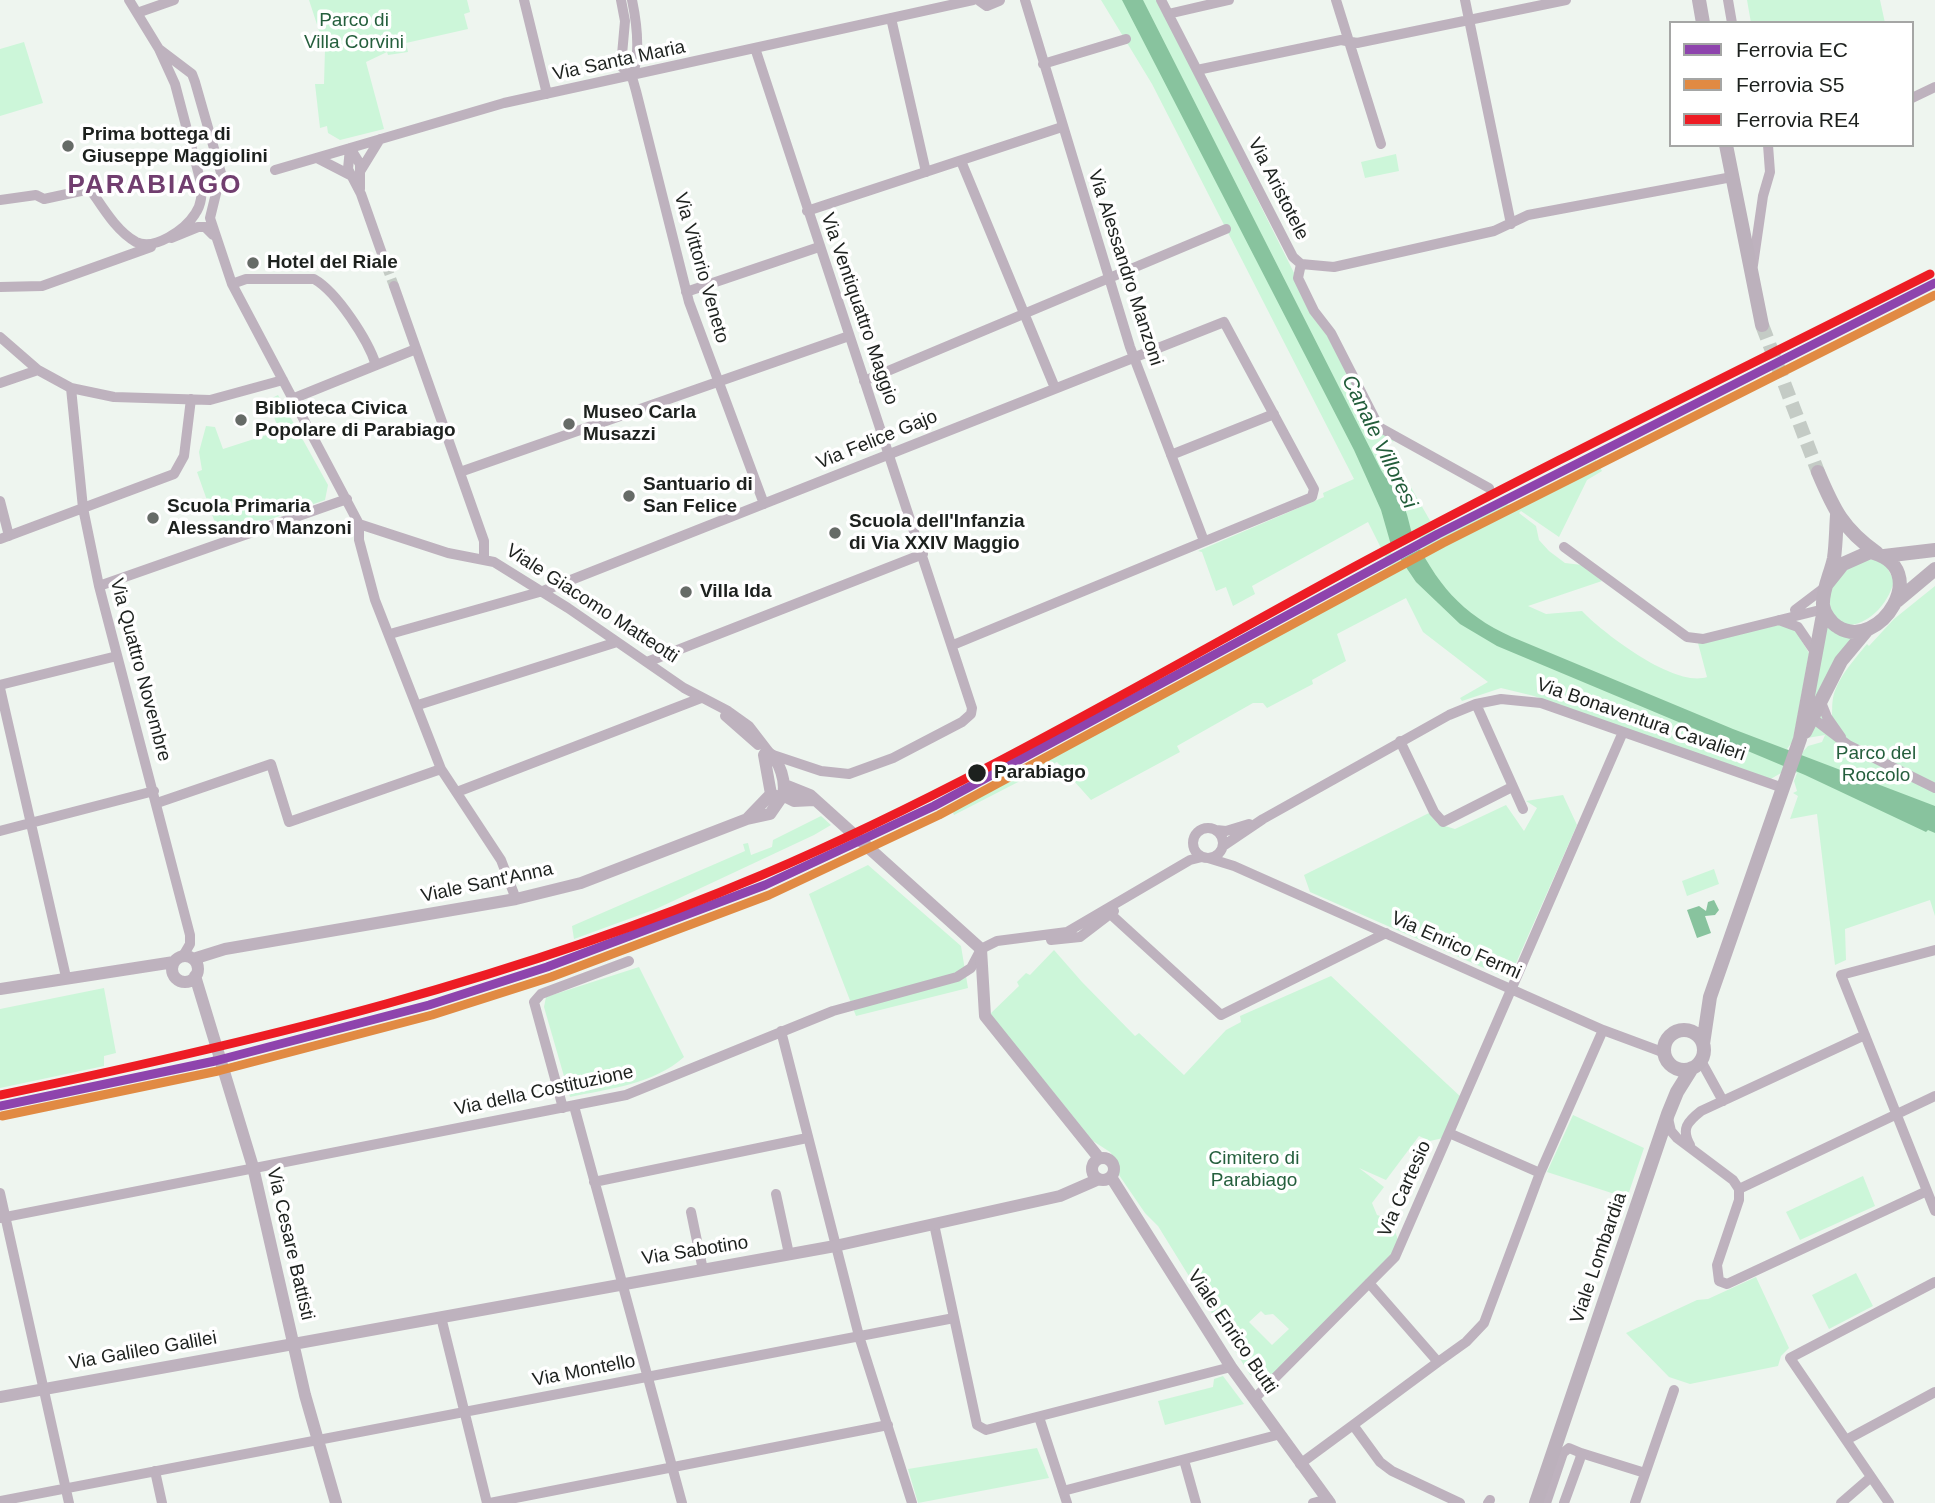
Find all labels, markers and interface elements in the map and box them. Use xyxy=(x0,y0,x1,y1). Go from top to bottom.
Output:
park label: Parco di Villa Corvini xyxy=(304,10,404,54)
legend xyxy=(1669,21,1914,147)
street label: Via Santa Maria xyxy=(551,36,687,86)
text: Ferrovia EC xyxy=(1736,38,1848,61)
text: Ferrovia S5 xyxy=(1736,73,1845,96)
text: Ferrovia RE4 xyxy=(1736,108,1860,131)
place label: Prima bottega di Giuseppe Maggiolini xyxy=(82,124,268,168)
street label: Via Aristotele xyxy=(1243,134,1313,244)
marker: Prima bottega di Giuseppe Maggiolini xyxy=(60,138,76,154)
street label: Via Alessandro Manzoni xyxy=(1083,167,1167,369)
district label: PARABIAGO xyxy=(69,170,241,202)
street label: Via Vittorio Veneto xyxy=(669,190,733,346)
street label: Via Ventiquattro Maggio xyxy=(815,210,903,408)
place label: Hotel del Riale xyxy=(267,252,398,274)
marker: Hotel del Riale xyxy=(245,255,261,271)
water label: Canale Villoresi xyxy=(1336,371,1422,513)
place label: Biblioteca Civica Popolare di Parabiago xyxy=(255,398,456,442)
place label: Museo Carla Musazzi xyxy=(583,402,696,446)
street label: Via Felice Gajo xyxy=(813,405,941,475)
marker: Biblioteca Civica Popolare di Parabiago xyxy=(233,412,249,428)
marker: Museo Carla Musazzi xyxy=(561,416,577,432)
place label: Santuario di San Felice xyxy=(643,474,753,518)
marker: Santuario di San Felice xyxy=(621,488,637,504)
place label: Scuola Primaria Alessandro Manzoni xyxy=(167,496,352,540)
marker: Scuola Primaria Alessandro Manzoni xyxy=(145,510,161,526)
place label: Scuola dell'Infanzia di Via XXIV Maggio xyxy=(849,511,1025,555)
marker: Scuola dell'Infanzia di Via XXIV Maggio xyxy=(827,525,843,541)
street label: Viale Giacomo Matteotti xyxy=(501,540,683,668)
street label: Via Quattro Novembre xyxy=(105,576,175,764)
place label: Villa Ida xyxy=(700,581,771,603)
marker: Villa Ida xyxy=(678,584,694,600)
street label: Via Bonaventura Cavalieri xyxy=(1534,674,1748,766)
park label: Parco del Roccolo xyxy=(1836,743,1916,787)
marker: Parabiago xyxy=(966,762,988,784)
place label: Parabiago xyxy=(994,762,1086,784)
street label: Viale Sant'Anna xyxy=(419,858,555,908)
street label: Via Enrico Fermi xyxy=(1387,907,1525,985)
street label: Via della Costituzione xyxy=(452,1061,636,1121)
street label: Via Cartesio xyxy=(1374,1137,1436,1241)
park label: Cimitero di Parabiago xyxy=(1209,1148,1299,1192)
street label: Via Cesare Battisti xyxy=(261,1165,319,1323)
street label: Viale Lombardia xyxy=(1566,1190,1632,1326)
street label: Via Sabotino xyxy=(640,1231,750,1271)
street label: Viale Enrico Butti xyxy=(1182,1266,1282,1398)
street label: Via Galileo Galilei xyxy=(67,1327,219,1375)
street label: Via Montello xyxy=(531,1350,637,1392)

